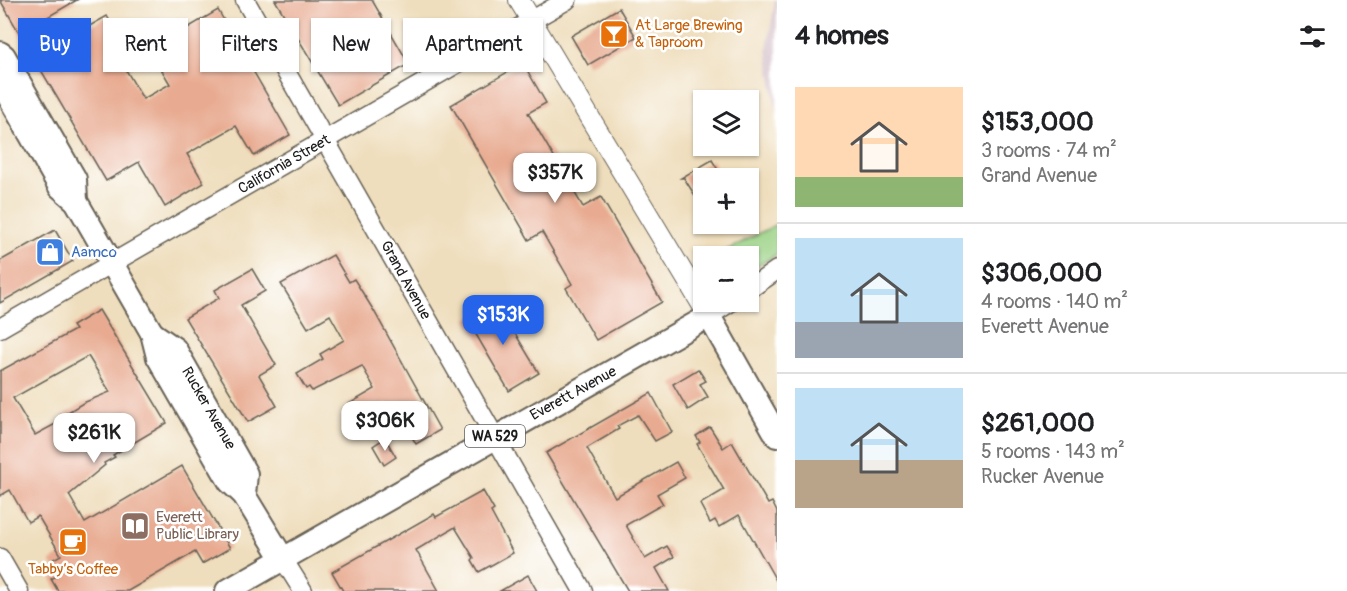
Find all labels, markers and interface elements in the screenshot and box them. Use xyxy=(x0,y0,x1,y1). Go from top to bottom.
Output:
place label: At Large Brewing & Taproom xyxy=(635,16,743,52)
chip: Buy xyxy=(18,18,91,72)
chip: Rent xyxy=(103,18,188,72)
chip: Filters xyxy=(200,18,299,72)
chip: New xyxy=(311,18,391,72)
chip: Apartment xyxy=(403,18,543,72)
bar icon: At Large Brewing & Taproom xyxy=(598,18,630,50)
text: 4 homes xyxy=(795,20,889,52)
icon: filters xyxy=(1296,20,1329,53)
map controls xyxy=(693,90,759,312)
button: layers xyxy=(693,90,759,156)
text: $153,000 xyxy=(981,106,1094,138)
icon: home xyxy=(843,111,915,183)
street label: California Street xyxy=(235,130,334,198)
text: 3 rooms · 74 m² xyxy=(981,138,1117,163)
pin: $357K xyxy=(513,153,597,204)
text: $357K xyxy=(527,160,583,185)
text: Grand Avenue xyxy=(981,163,1097,188)
button: + xyxy=(693,168,759,234)
shop icon: Aamco xyxy=(34,236,66,268)
street label: Grand Avenue xyxy=(376,238,435,323)
place label: Aamco xyxy=(71,243,117,262)
button: − xyxy=(693,246,759,312)
text: $306,000 xyxy=(981,257,1102,289)
icon: home xyxy=(843,262,915,334)
text: 4 rooms · 140 m² xyxy=(981,289,1128,314)
pin: $153K xyxy=(461,295,545,346)
text: $153K xyxy=(477,302,529,327)
text: Everett Avenue xyxy=(981,314,1109,339)
street label: Everett Avenue xyxy=(527,362,620,425)
street label: Rucker Avenue xyxy=(177,364,240,453)
pin: $306K xyxy=(343,401,427,452)
text: $261,000 xyxy=(981,407,1095,439)
text: $306K xyxy=(355,408,415,433)
icon: home xyxy=(843,412,915,484)
pin: $261K xyxy=(52,413,136,464)
text: $261K xyxy=(67,420,121,445)
road number: WA 529 xyxy=(465,425,525,447)
text: 5 rooms · 143 m² xyxy=(981,439,1125,464)
text: Rucker Avenue xyxy=(981,464,1104,489)
place label: Everett Public Library xyxy=(156,508,239,544)
library icon: Everett Public Library xyxy=(119,510,151,542)
cafe icon: Tabby’s Coffee xyxy=(57,526,89,558)
place label: Tabby’s Coffee xyxy=(28,560,119,579)

